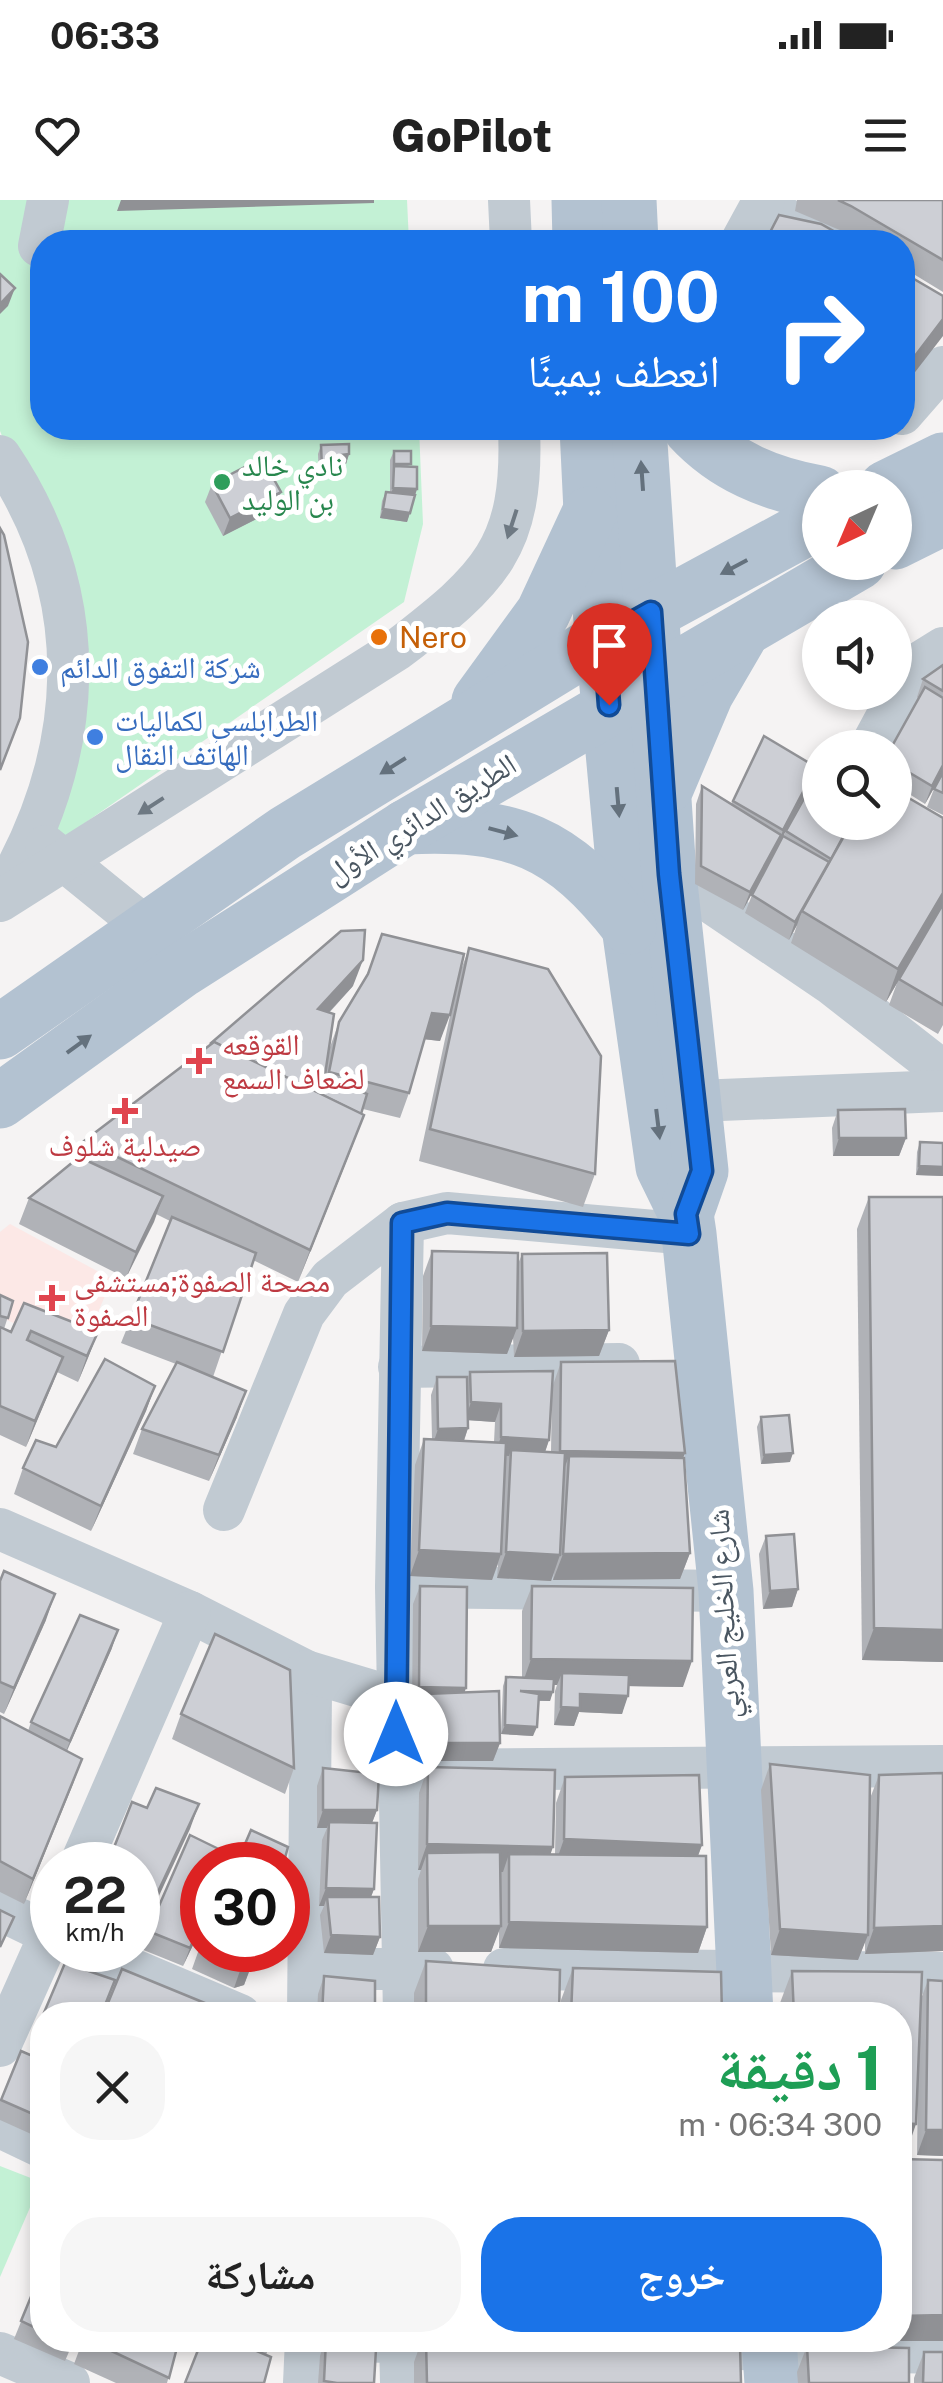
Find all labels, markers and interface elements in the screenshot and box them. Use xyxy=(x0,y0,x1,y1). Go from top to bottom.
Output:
text: 06:33 xyxy=(50,13,160,58)
icon: heart xyxy=(30,108,85,163)
icon: menu xyxy=(858,108,913,163)
text: GoPilot xyxy=(391,109,552,162)
text: 100 m xyxy=(522,255,720,338)
icon: right xyxy=(755,270,885,400)
text: انعطف يمينًا xyxy=(528,344,720,397)
place label: نادي خالد بن الوليد xyxy=(242,447,343,518)
one-way arrow xyxy=(634,459,650,491)
north arrow xyxy=(802,470,912,580)
map controls xyxy=(802,470,912,840)
marker: نادي خالد بن الوليد xyxy=(211,471,233,493)
one-way arrow xyxy=(504,509,519,540)
one-way arrow xyxy=(720,558,748,575)
button: sound xyxy=(802,600,912,710)
pin xyxy=(567,603,652,706)
icon: arrive xyxy=(582,618,637,673)
place label: Nero xyxy=(399,619,467,655)
marker: Nero xyxy=(368,626,390,648)
place label: شركة التفوق الدائم xyxy=(60,649,261,688)
marker: شركة التفوق الدائم xyxy=(29,656,51,678)
place label: الطرابلسي لكماليات الهاتف النقال xyxy=(115,702,318,773)
marker: الطرابلسي لكماليات الهاتف النقال xyxy=(84,726,106,748)
button: search xyxy=(802,730,912,840)
street label: الطريق الدائري الأول xyxy=(319,745,526,896)
one-way arrow xyxy=(379,757,407,774)
one-way arrow xyxy=(610,786,626,818)
one-way arrow xyxy=(137,797,165,815)
one-way arrow xyxy=(488,825,518,840)
place label: القوقعه لضعاف السمع xyxy=(222,1026,365,1098)
one-way arrow xyxy=(66,1035,92,1054)
marker: القوقعه لضعاف السمع xyxy=(186,1048,212,1074)
marker: صيدلية شلوف xyxy=(114,1100,136,1122)
one-way arrow xyxy=(650,1109,666,1141)
place label: صيدلية شلوف xyxy=(48,1127,202,1163)
place label: مصحة الصفوة;مستشفى الصفوة xyxy=(74,1263,330,1333)
marker: مصحة الصفوة;مستشفى الصفوة xyxy=(39,1285,65,1311)
street label: شارع الخليج العربي xyxy=(700,1508,753,1720)
position arrow xyxy=(344,1682,448,1786)
speed limit sign: 30 xyxy=(180,1842,310,1972)
text: 22 xyxy=(63,1865,127,1924)
text: km/h xyxy=(66,1917,124,1947)
text: 1 دقيقة xyxy=(717,2033,882,2104)
button: close xyxy=(60,2035,165,2140)
text: 300 m · 06:34 xyxy=(678,2106,882,2143)
button: مشاركة xyxy=(60,2217,461,2332)
button: خروج xyxy=(481,2217,882,2332)

